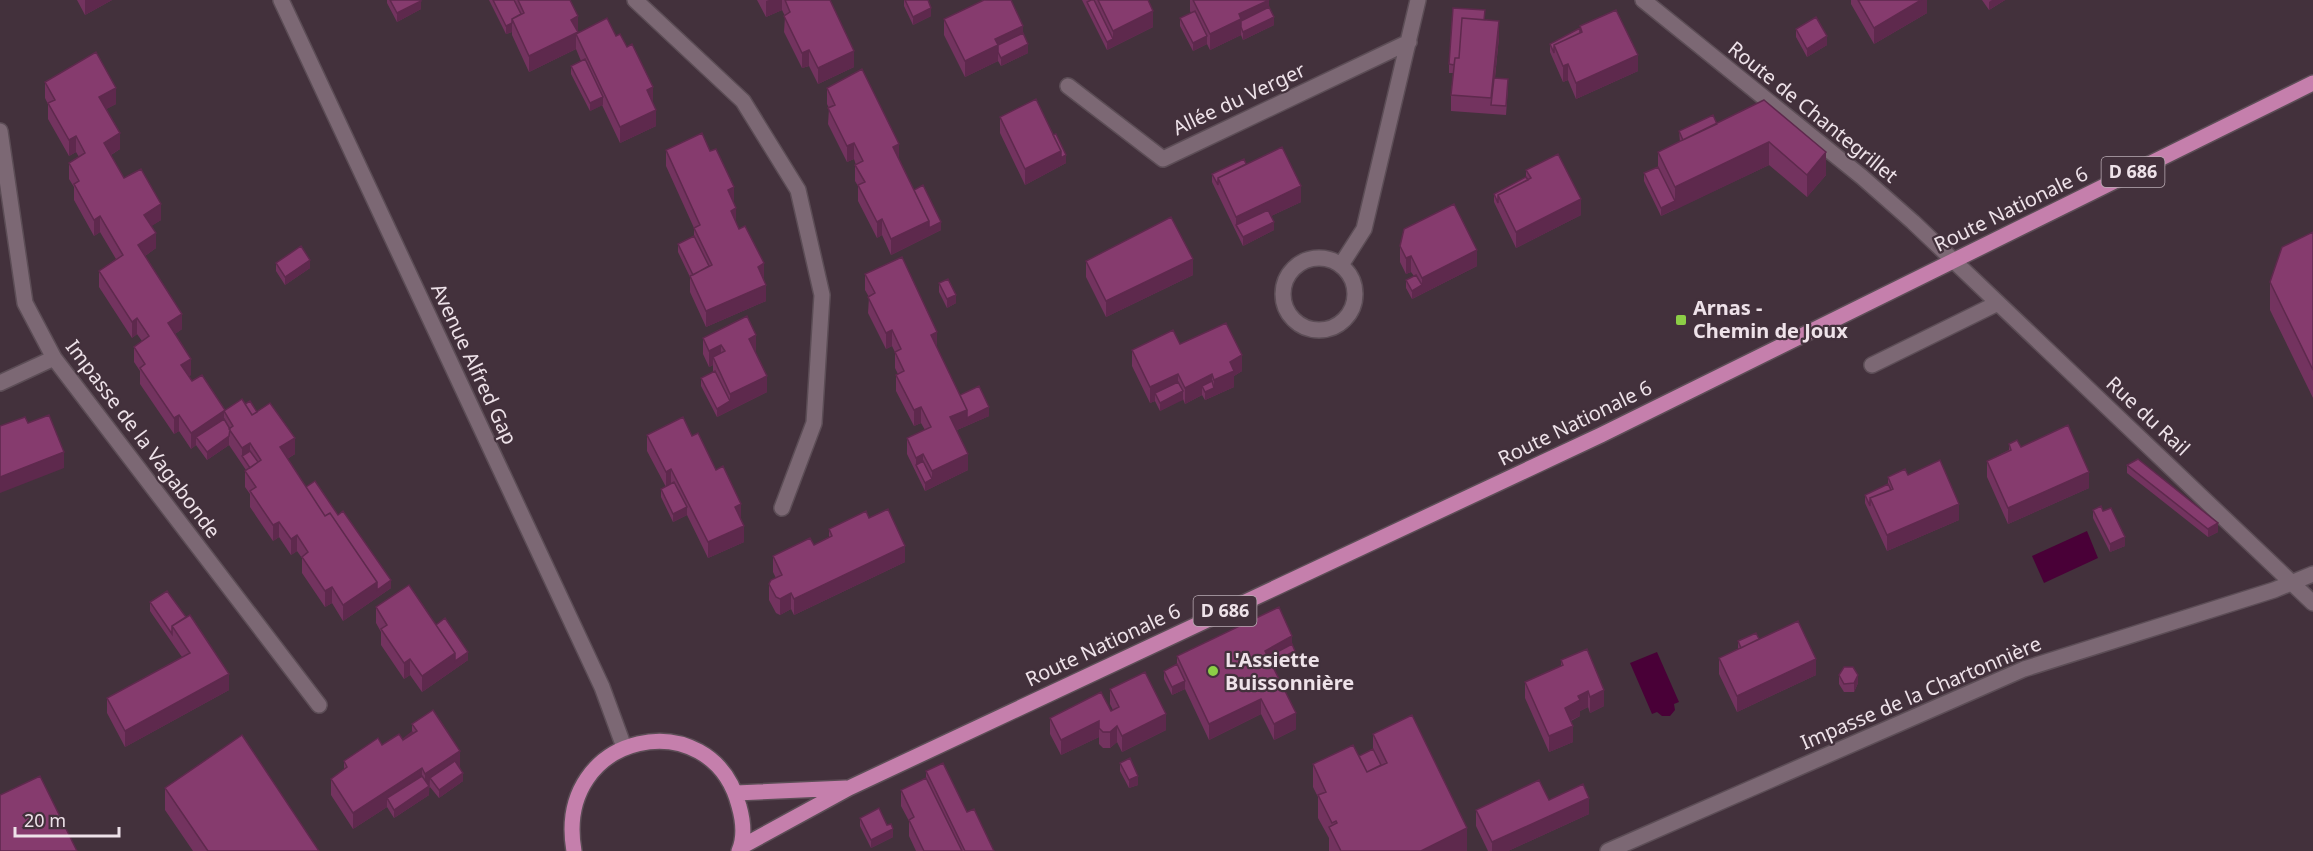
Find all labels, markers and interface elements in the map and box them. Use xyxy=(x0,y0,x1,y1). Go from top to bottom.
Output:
street label: Route de Chantegrillet xyxy=(1723,35,1904,188)
street label: Allée du Verger xyxy=(1168,56,1310,141)
road number: D 686 xyxy=(2102,157,2164,187)
street label: Route Nationale 6 xyxy=(1929,160,2092,258)
street label: Avenue Alfred Gap xyxy=(425,279,524,449)
place label: Arnas - Chemin de Joux xyxy=(1693,294,1848,344)
marker: Arnas - Chemin de Joux xyxy=(1674,313,1688,327)
street label: Impasse de la Vagabonde xyxy=(60,334,227,543)
street label: Rue du Rail xyxy=(2101,370,2196,461)
street label: Route Nationale 6 xyxy=(1493,374,1656,472)
road number: D 686 xyxy=(1194,596,1256,626)
street label: Route Nationale 6 xyxy=(1021,597,1185,692)
street label: Impasse de la Chartonnière xyxy=(1796,629,2045,756)
place label: L'Assiette Buissonnière xyxy=(1225,646,1354,696)
marker: L'Assiette Buissonnière xyxy=(1206,664,1220,678)
scale bar xyxy=(15,800,118,838)
text: 20 m xyxy=(24,808,66,832)

